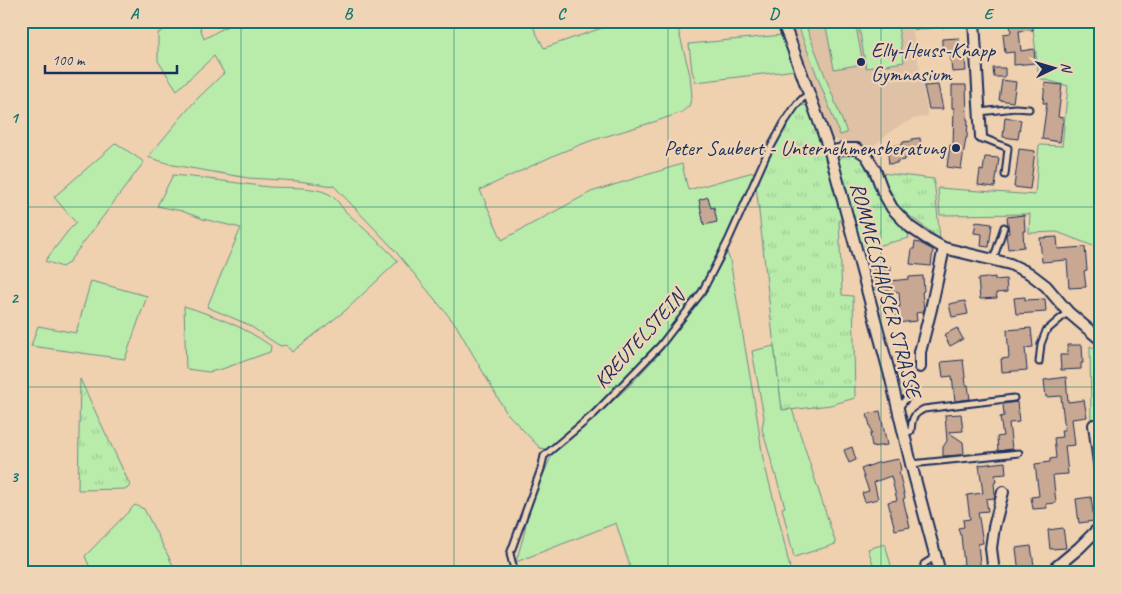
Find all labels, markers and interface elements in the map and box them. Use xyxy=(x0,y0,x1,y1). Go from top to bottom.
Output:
text: A xyxy=(130,4,140,24)
text: B xyxy=(344,4,354,24)
text: C xyxy=(557,4,567,24)
text: D xyxy=(769,4,780,24)
text: E xyxy=(984,4,995,24)
place label: Elly-Heuss-Knapp Gymnasium xyxy=(871,37,997,87)
scale bar xyxy=(45,42,178,74)
north arrow xyxy=(1030,42,1080,92)
text: 100 m xyxy=(52,51,86,70)
marker: Elly-Heuss-Knapp Gymnasium xyxy=(855,56,867,68)
text: N xyxy=(1058,62,1076,74)
text: 1 xyxy=(10,108,19,128)
place label: Peter Saubert - Unternehmensberatung xyxy=(664,135,948,161)
marker: Peter Saubert - Unternehmensberatung xyxy=(950,142,962,154)
street label: ROMMELSHAUSER STRASSE xyxy=(845,180,928,403)
street label: KREUTELSTEIN xyxy=(588,282,692,394)
text: 2 xyxy=(10,288,19,308)
text: 3 xyxy=(10,467,19,487)

